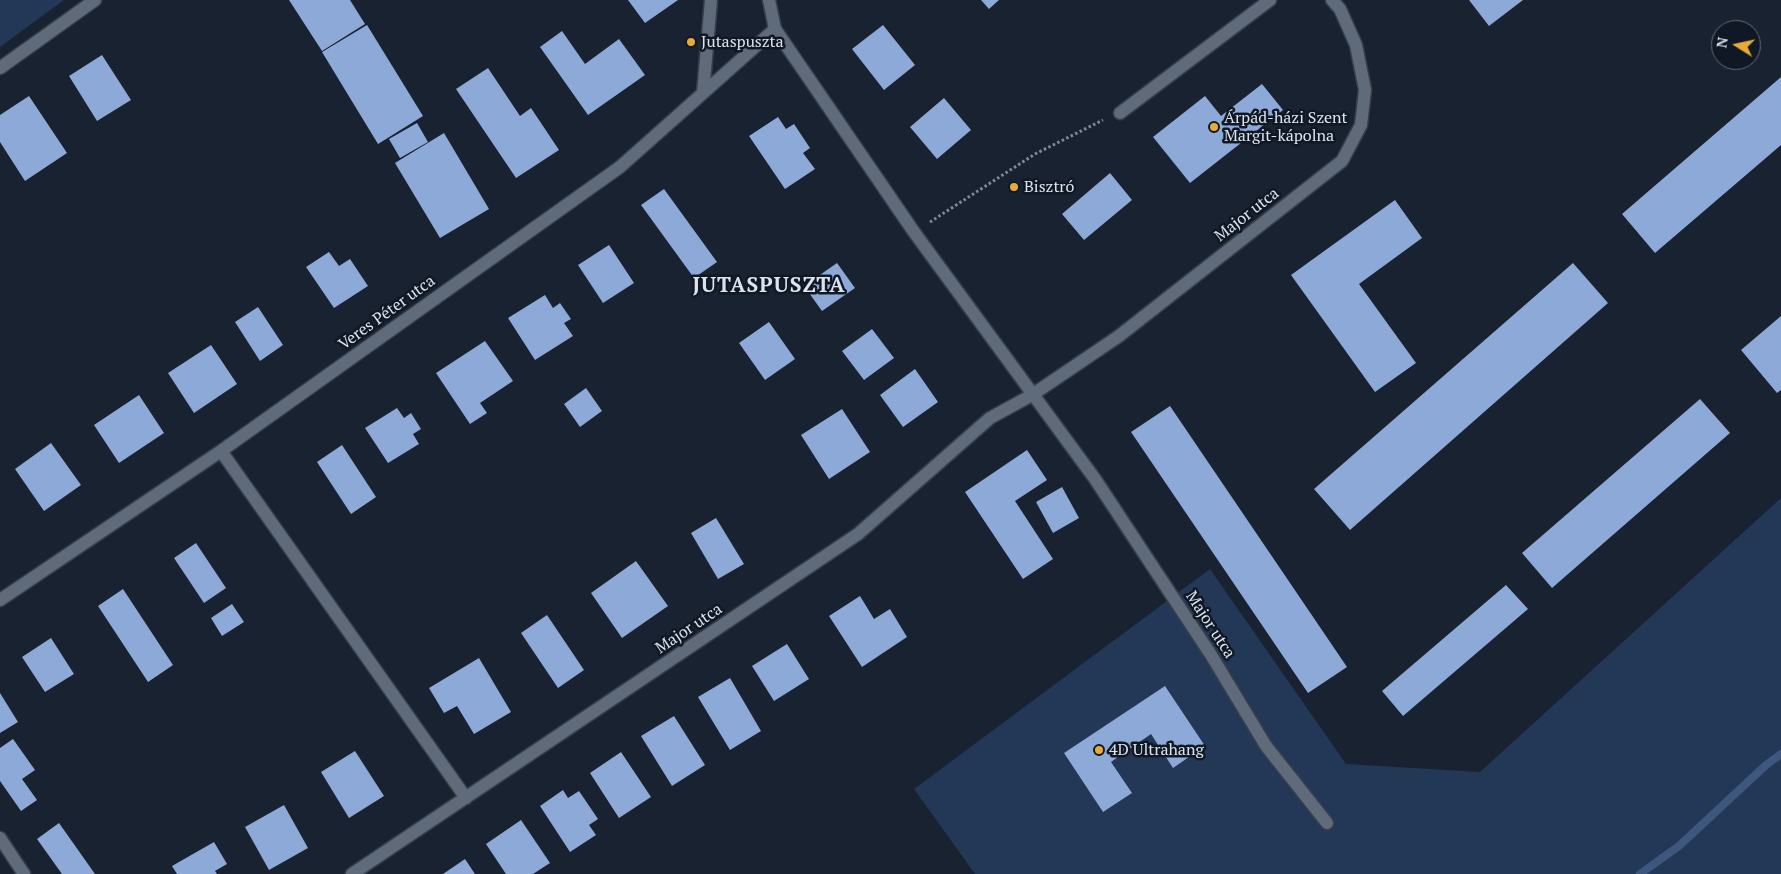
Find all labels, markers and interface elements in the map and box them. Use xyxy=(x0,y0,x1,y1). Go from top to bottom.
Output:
north arrow xyxy=(1711,20,1761,70)
place label: Jutaspuszta xyxy=(701,32,784,52)
marker: Jutaspuszta xyxy=(685,36,697,48)
text: N xyxy=(1711,36,1732,49)
place label: Árpád-házi Szent Margit-kápolna xyxy=(1224,108,1348,146)
marker: Árpád-házi Szent Margit-kápolna xyxy=(1208,121,1220,133)
place label: Bisztró xyxy=(1024,177,1074,197)
marker: Bisztró xyxy=(1008,181,1020,193)
street label: Major utca xyxy=(1211,184,1283,246)
street label: Veres Péter utca xyxy=(335,272,439,354)
district label: JUTASPUSZTA xyxy=(691,273,847,299)
street label: Major utca xyxy=(1181,588,1239,662)
street label: Major utca xyxy=(652,600,726,658)
place label: 4D Ultrahang xyxy=(1109,740,1204,760)
marker: 4D Ultrahang xyxy=(1093,744,1105,756)

